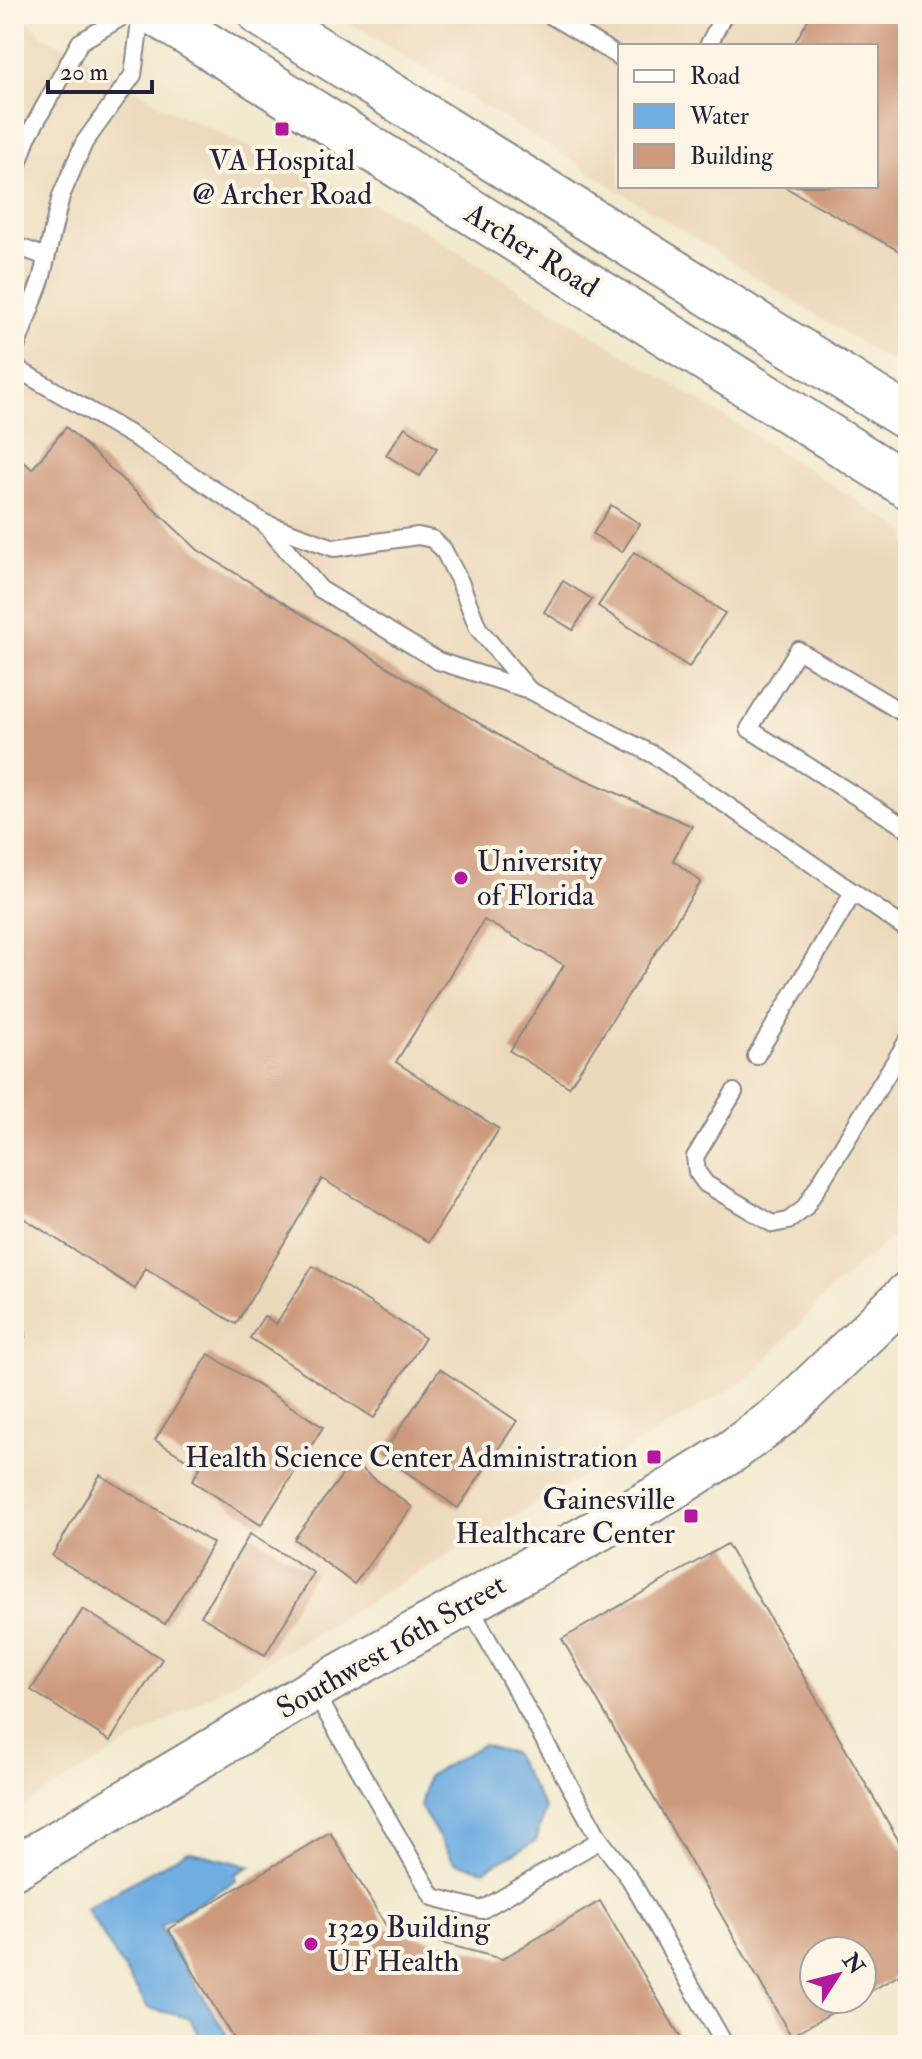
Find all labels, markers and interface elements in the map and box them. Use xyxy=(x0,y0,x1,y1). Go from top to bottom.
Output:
scale bar xyxy=(48,44,152,94)
legend xyxy=(618,44,878,188)
text: 20 m xyxy=(60,57,109,88)
text: Road xyxy=(690,61,740,92)
text: Water xyxy=(689,101,749,132)
marker: VA Hospital @ Archer Road xyxy=(273,120,291,138)
text: Building xyxy=(690,141,774,172)
place label: VA Hospital @ Archer Road xyxy=(192,142,372,213)
street label: Archer Road xyxy=(457,194,606,306)
place label: University of Florida xyxy=(477,843,603,914)
marker: University of Florida xyxy=(452,869,470,887)
place label: Health Science Center Administration xyxy=(185,1439,638,1476)
marker: Health Science Center Administration xyxy=(645,1448,663,1466)
place label: Gainesville Healthcare Center xyxy=(455,1481,675,1552)
marker: Gainesville Healthcare Center xyxy=(682,1507,700,1525)
street label: Southwest 16th Street xyxy=(270,1566,513,1727)
place label: 1329 Building UF Health xyxy=(327,1909,491,1980)
marker: 1329 Building UF Health xyxy=(302,1935,320,1953)
north arrow xyxy=(798,1935,878,2015)
text: N xyxy=(836,1947,871,1980)

